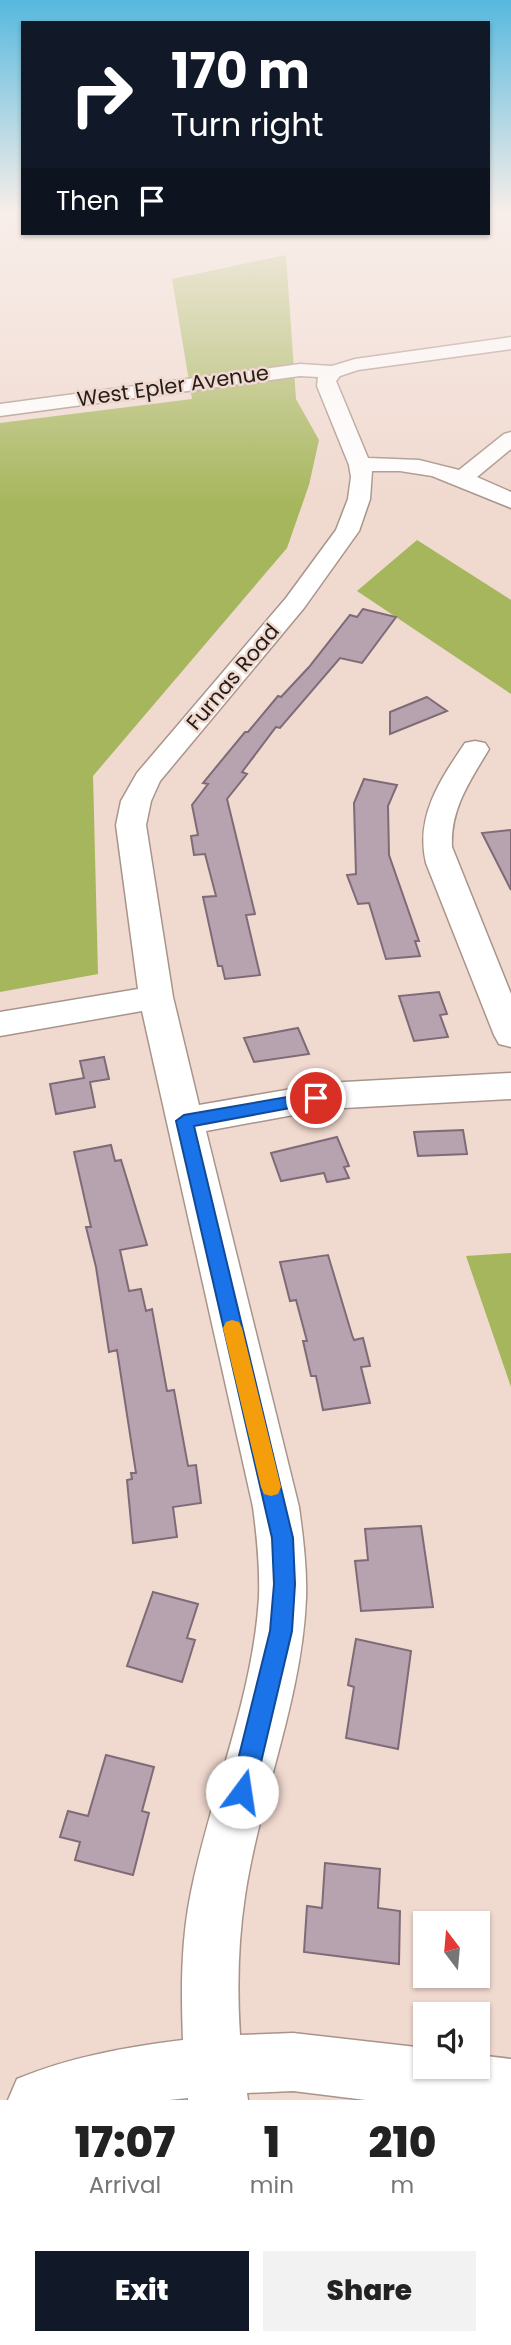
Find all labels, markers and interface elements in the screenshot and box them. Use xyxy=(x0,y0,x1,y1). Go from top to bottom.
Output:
text: 170 m xyxy=(171,37,310,105)
icon: right xyxy=(56,49,147,140)
text: Turn right xyxy=(171,102,323,147)
icon: arrive xyxy=(133,182,171,220)
text: Then xyxy=(56,183,119,219)
street label: West Epler Avenue xyxy=(75,358,271,413)
street label: Furnas Road xyxy=(180,617,286,736)
pin xyxy=(286,1068,346,1128)
icon: arrive xyxy=(297,1079,335,1117)
position arrow xyxy=(205,1755,279,1829)
north arrow xyxy=(413,1911,490,1988)
map controls xyxy=(413,1911,490,2079)
button: sound xyxy=(413,2002,490,2079)
text: 17:07 xyxy=(75,2113,175,2172)
text: 1 xyxy=(264,2113,280,2172)
text: 210 xyxy=(369,2113,436,2172)
text: Arrival xyxy=(89,2169,161,2201)
text: min xyxy=(250,2169,294,2201)
text: m xyxy=(391,2169,414,2201)
button: Exit xyxy=(35,2251,249,2331)
button: Share xyxy=(263,2251,476,2331)

